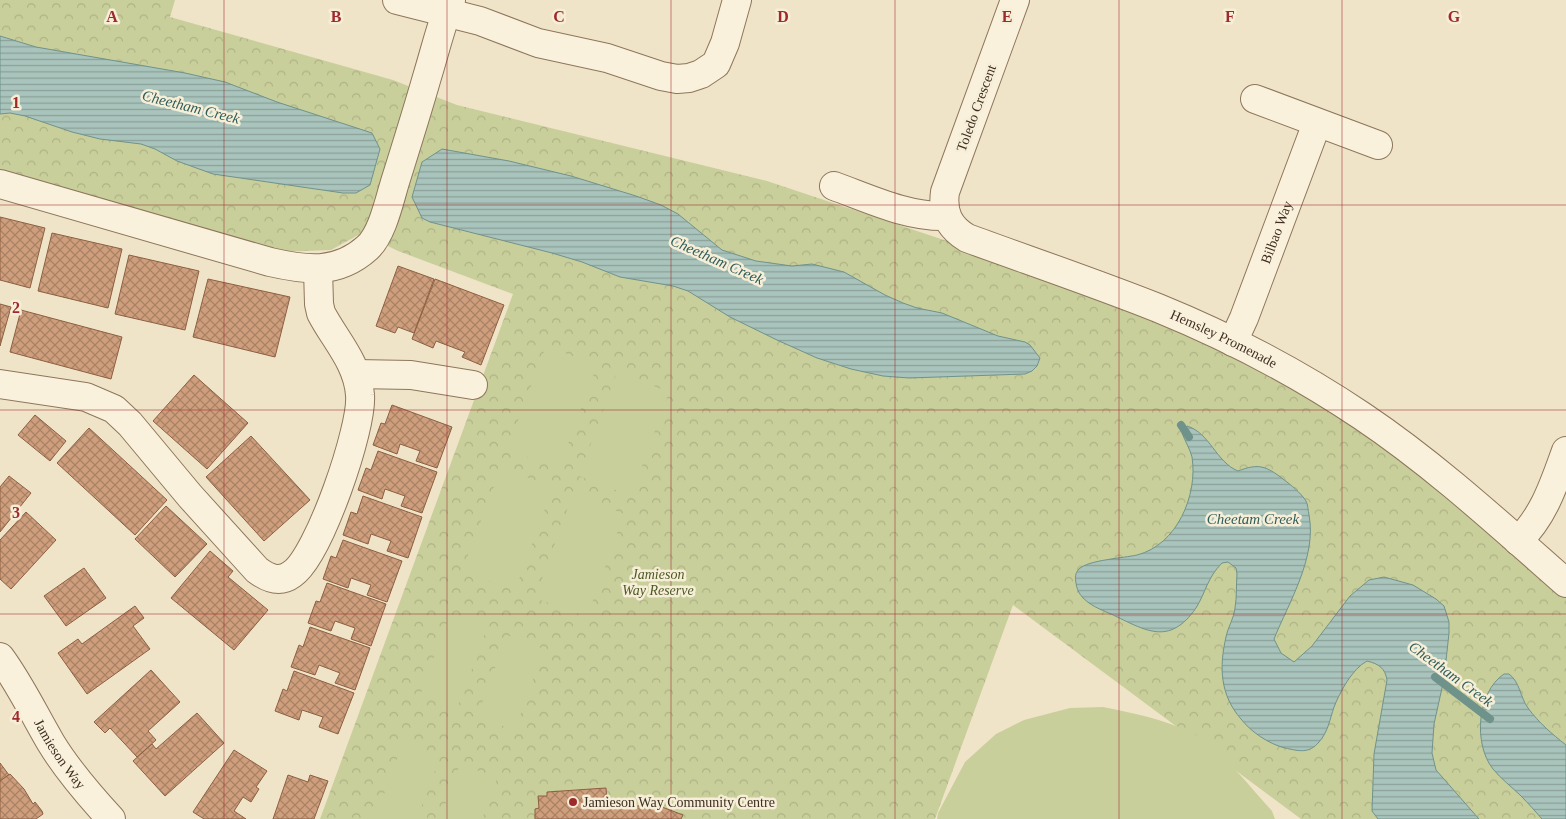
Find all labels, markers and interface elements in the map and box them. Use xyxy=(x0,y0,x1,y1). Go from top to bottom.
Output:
text: A xyxy=(106,8,118,25)
text: B xyxy=(331,8,342,25)
text: C xyxy=(553,8,565,25)
text: D xyxy=(777,8,789,25)
text: E xyxy=(1002,8,1012,25)
text: F xyxy=(1225,8,1235,25)
text: G xyxy=(1448,8,1461,25)
street label: Toledo Crescent xyxy=(954,63,999,154)
water label: Cheetham Creek xyxy=(141,87,242,127)
text: 1 xyxy=(12,94,20,111)
street label: Bilbao Way xyxy=(1258,199,1295,266)
water label: Cheetham Creek xyxy=(668,232,766,288)
text: 2 xyxy=(12,299,20,316)
street label: Hemsley Promenade xyxy=(1168,307,1279,371)
text: 3 xyxy=(12,504,20,521)
water label: Cheetam Creek xyxy=(1207,511,1299,527)
park label: Jamieson Way Reserve xyxy=(622,567,694,598)
water label: Cheetham Creek xyxy=(1406,638,1496,710)
text: 4 xyxy=(12,708,20,725)
street label: Jamieson Way xyxy=(31,717,88,792)
place label: Jamieson Way Community Centre xyxy=(583,795,775,810)
marker: Jamieson Way Community Centre xyxy=(567,796,579,808)

